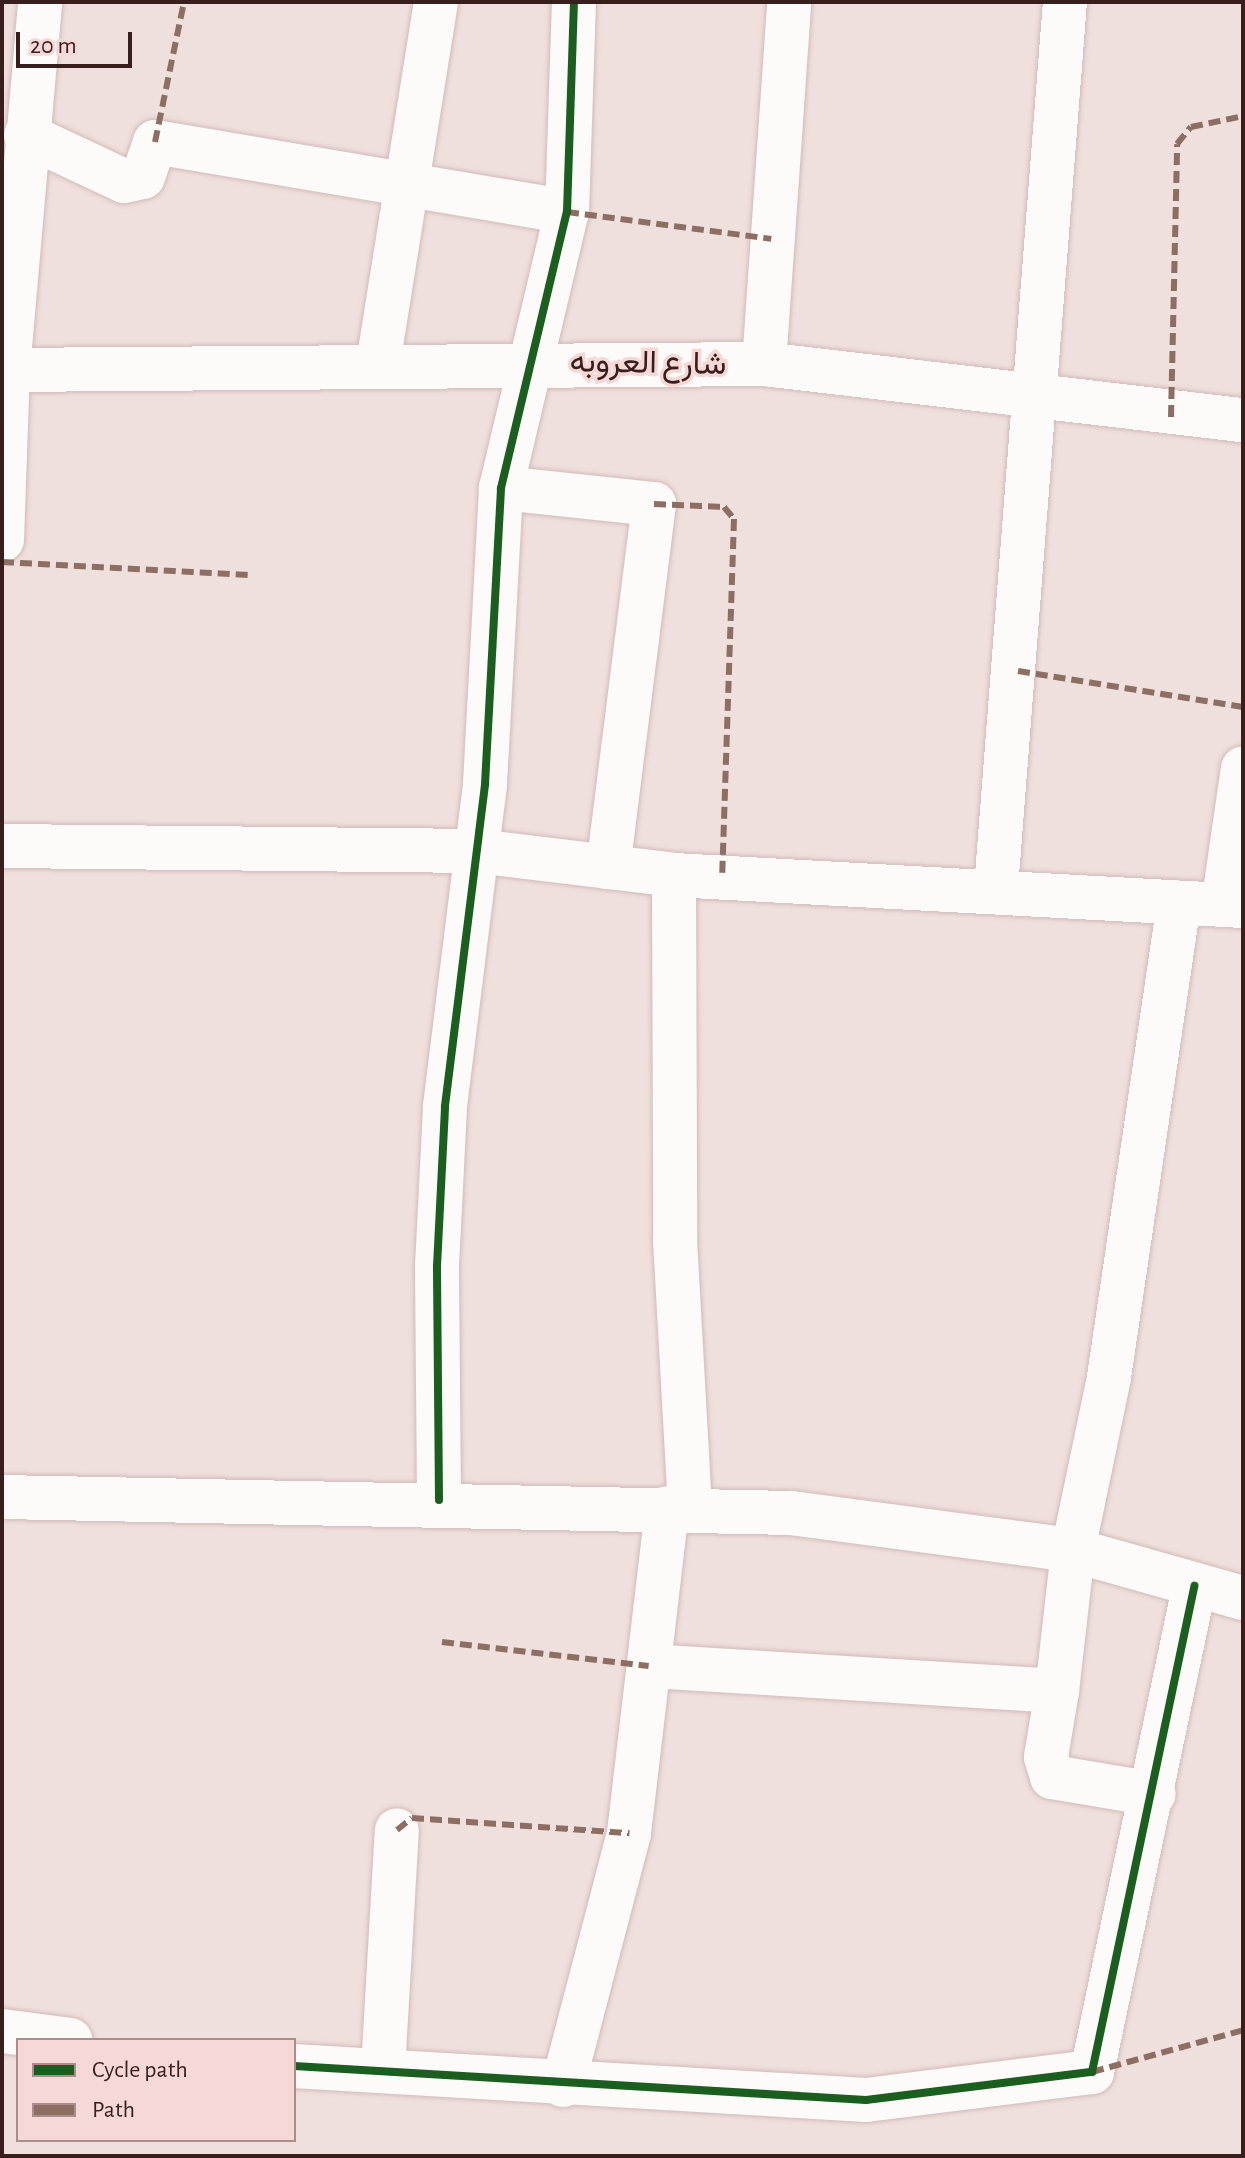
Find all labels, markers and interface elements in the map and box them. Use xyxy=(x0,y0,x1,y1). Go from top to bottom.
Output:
scale bar xyxy=(20,16,136,66)
text: 20 m xyxy=(30,34,77,58)
street label: شارع العروبه xyxy=(569,342,727,384)
legend xyxy=(16,2038,296,2142)
text: Cycle path xyxy=(92,2058,188,2082)
text: Path xyxy=(92,2098,135,2122)

